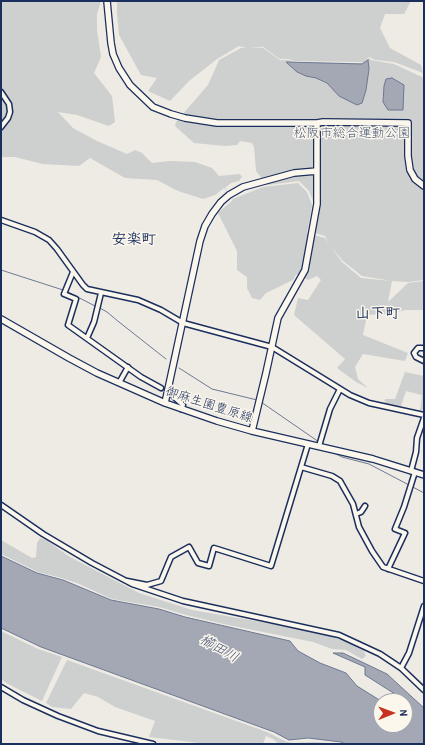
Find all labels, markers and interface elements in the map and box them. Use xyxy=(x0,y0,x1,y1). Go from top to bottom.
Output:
park label: 松阪市総合運動公園 xyxy=(294,126,410,142)
district label: 安楽町 xyxy=(112,231,156,249)
district label: 山下町 xyxy=(356,305,400,323)
street label: 御麻生園豊原線 xyxy=(163,384,255,426)
water label: 櫛田川 xyxy=(197,631,241,667)
north arrow xyxy=(373,693,413,733)
text: N xyxy=(397,710,411,716)

